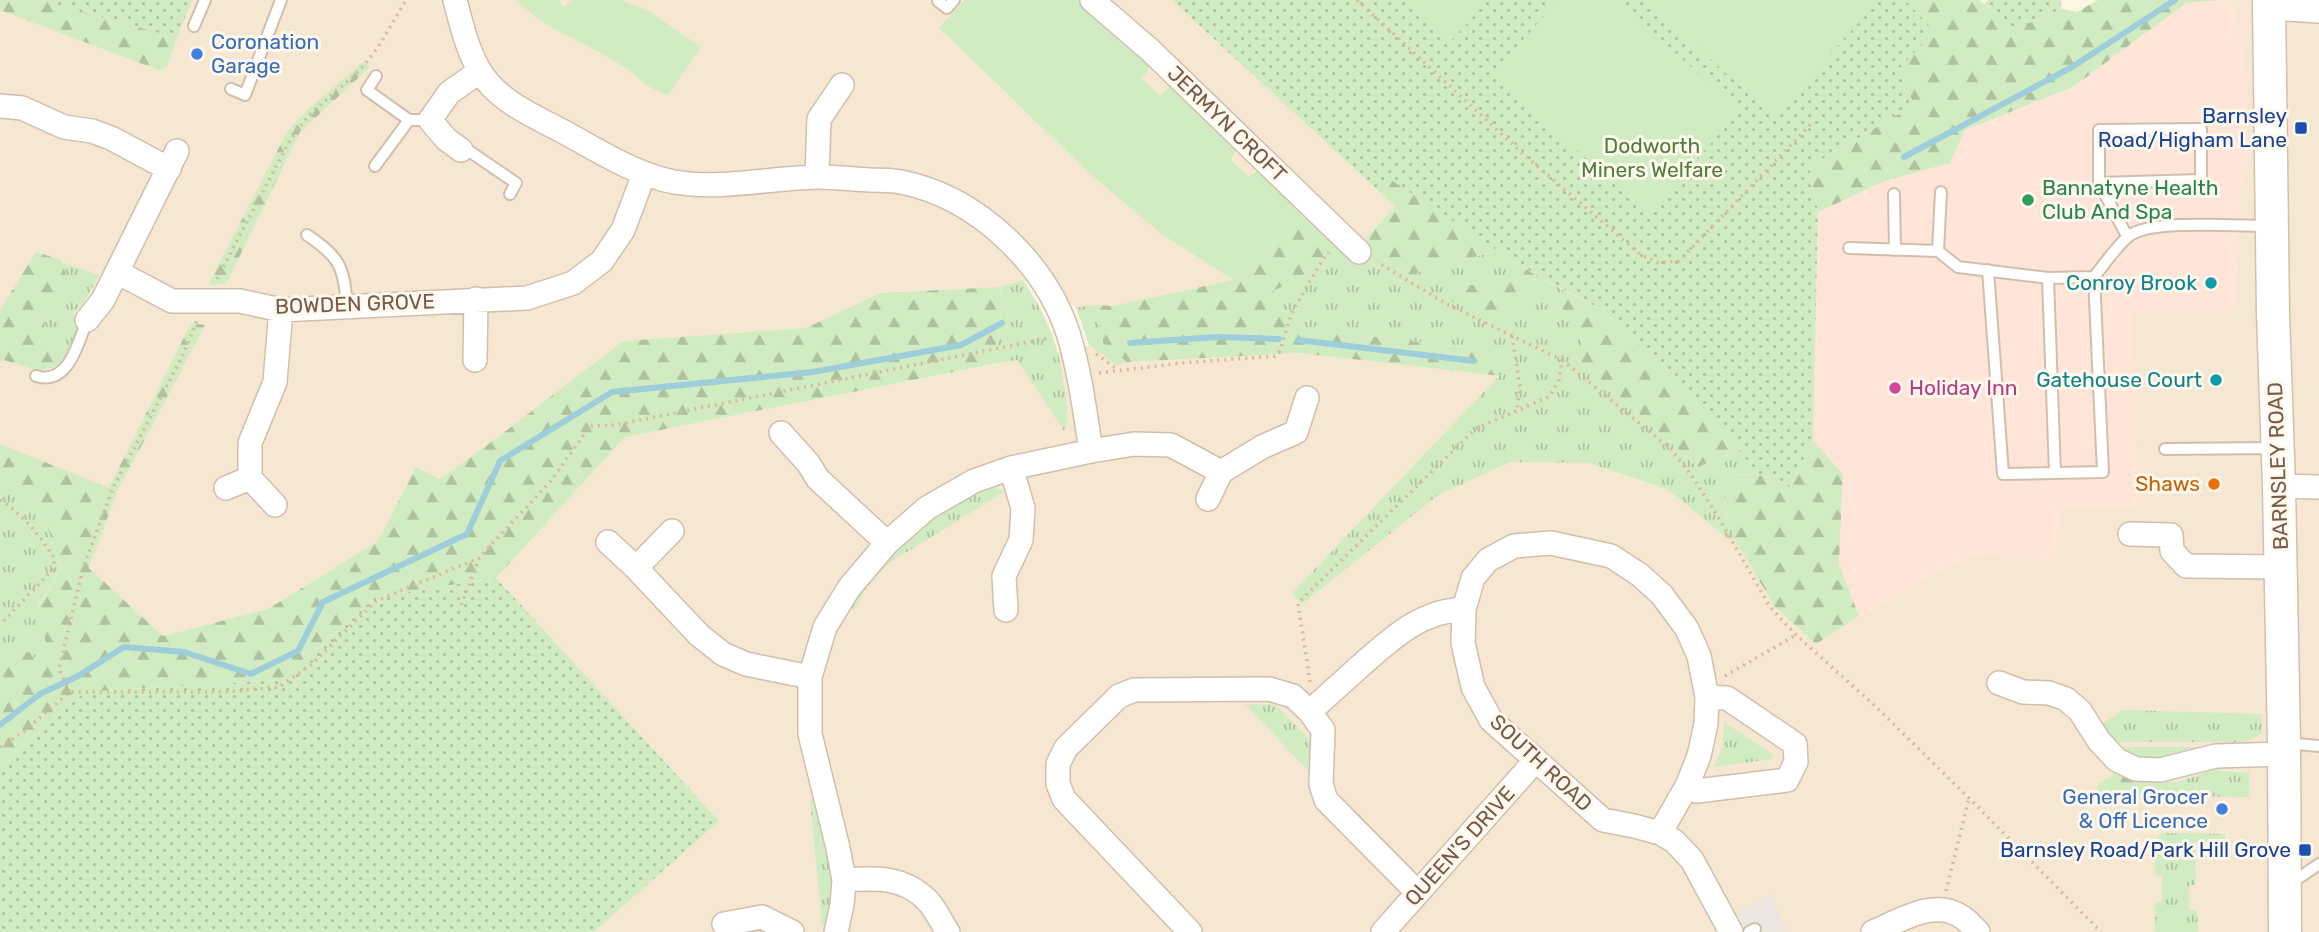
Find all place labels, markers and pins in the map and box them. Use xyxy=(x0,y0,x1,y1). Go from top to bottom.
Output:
place label: Coronation Garage xyxy=(211,29,319,78)
marker: Coronation Garage xyxy=(189,46,205,62)
place label: Barnsley Road/Higham Lane xyxy=(2098,103,2287,152)
marker: Barnsley Road/Higham Lane xyxy=(2293,120,2309,136)
place label: Bannatyne Health Club And Spa xyxy=(2042,175,2218,224)
marker: Bannatyne Health Club And Spa xyxy=(2020,192,2036,208)
place label: Conroy Brook xyxy=(2066,270,2197,295)
marker: Conroy Brook xyxy=(2203,275,2219,291)
place label: Gatehouse Court xyxy=(2036,367,2202,392)
marker: Gatehouse Court xyxy=(2208,372,2224,388)
place label: Holiday Inn xyxy=(1909,375,2017,400)
marker: Holiday Inn xyxy=(1887,380,1903,396)
place label: Shaws xyxy=(2135,471,2200,496)
marker: Shaws xyxy=(2206,476,2222,492)
place label: General Grocer & Off Licence xyxy=(2062,784,2208,833)
marker: General Grocer & Off Licence xyxy=(2214,801,2230,817)
place label: Barnsley Road/Park Hill Grove xyxy=(2000,837,2291,862)
marker: Barnsley Road/Park Hill Grove xyxy=(2297,842,2313,858)

